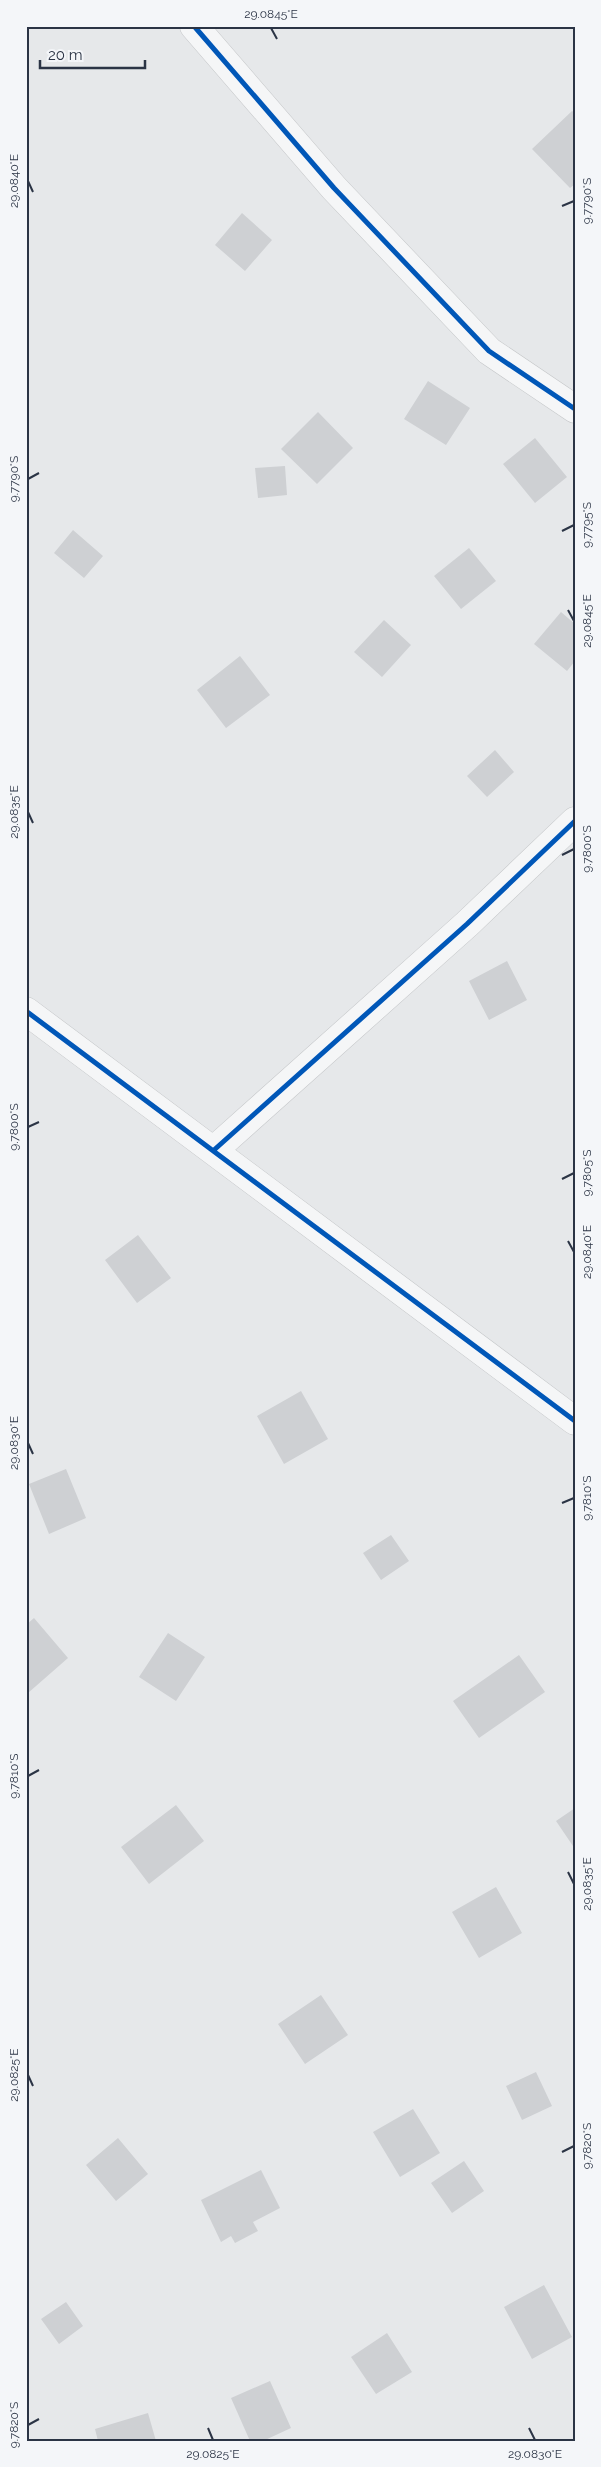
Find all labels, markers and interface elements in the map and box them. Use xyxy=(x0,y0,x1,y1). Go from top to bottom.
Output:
text: 29.0845°E xyxy=(244,7,298,21)
scale bar xyxy=(40,38,145,70)
text: 20 m xyxy=(48,46,83,64)
text: 29.0840°E xyxy=(7,154,21,208)
text: 9.7790°S xyxy=(580,178,594,224)
text: 9.7790°S xyxy=(7,456,21,502)
text: 9.7795°S xyxy=(580,502,594,548)
text: 29.0845°E xyxy=(580,594,594,648)
text: 29.0835°E xyxy=(7,785,21,839)
text: 9.7800°S xyxy=(580,825,594,873)
text: 9.7800°S xyxy=(7,1103,21,1151)
text: 9.7805°S xyxy=(580,1150,594,1196)
text: 29.0840°E xyxy=(580,1225,594,1279)
text: 29.0830°E xyxy=(7,1416,21,1470)
text: 9.7810°S xyxy=(580,1475,594,1521)
text: 9.7810°S xyxy=(7,1753,21,1799)
text: 29.0835°E xyxy=(580,1857,594,1911)
text: 29.0825°E xyxy=(7,2048,21,2102)
text: 9.7820°S xyxy=(580,2123,594,2169)
text: 9.7820°S xyxy=(7,2402,21,2448)
text: 29.0825°E xyxy=(186,2447,240,2461)
text: 29.0830°E xyxy=(508,2447,562,2461)

